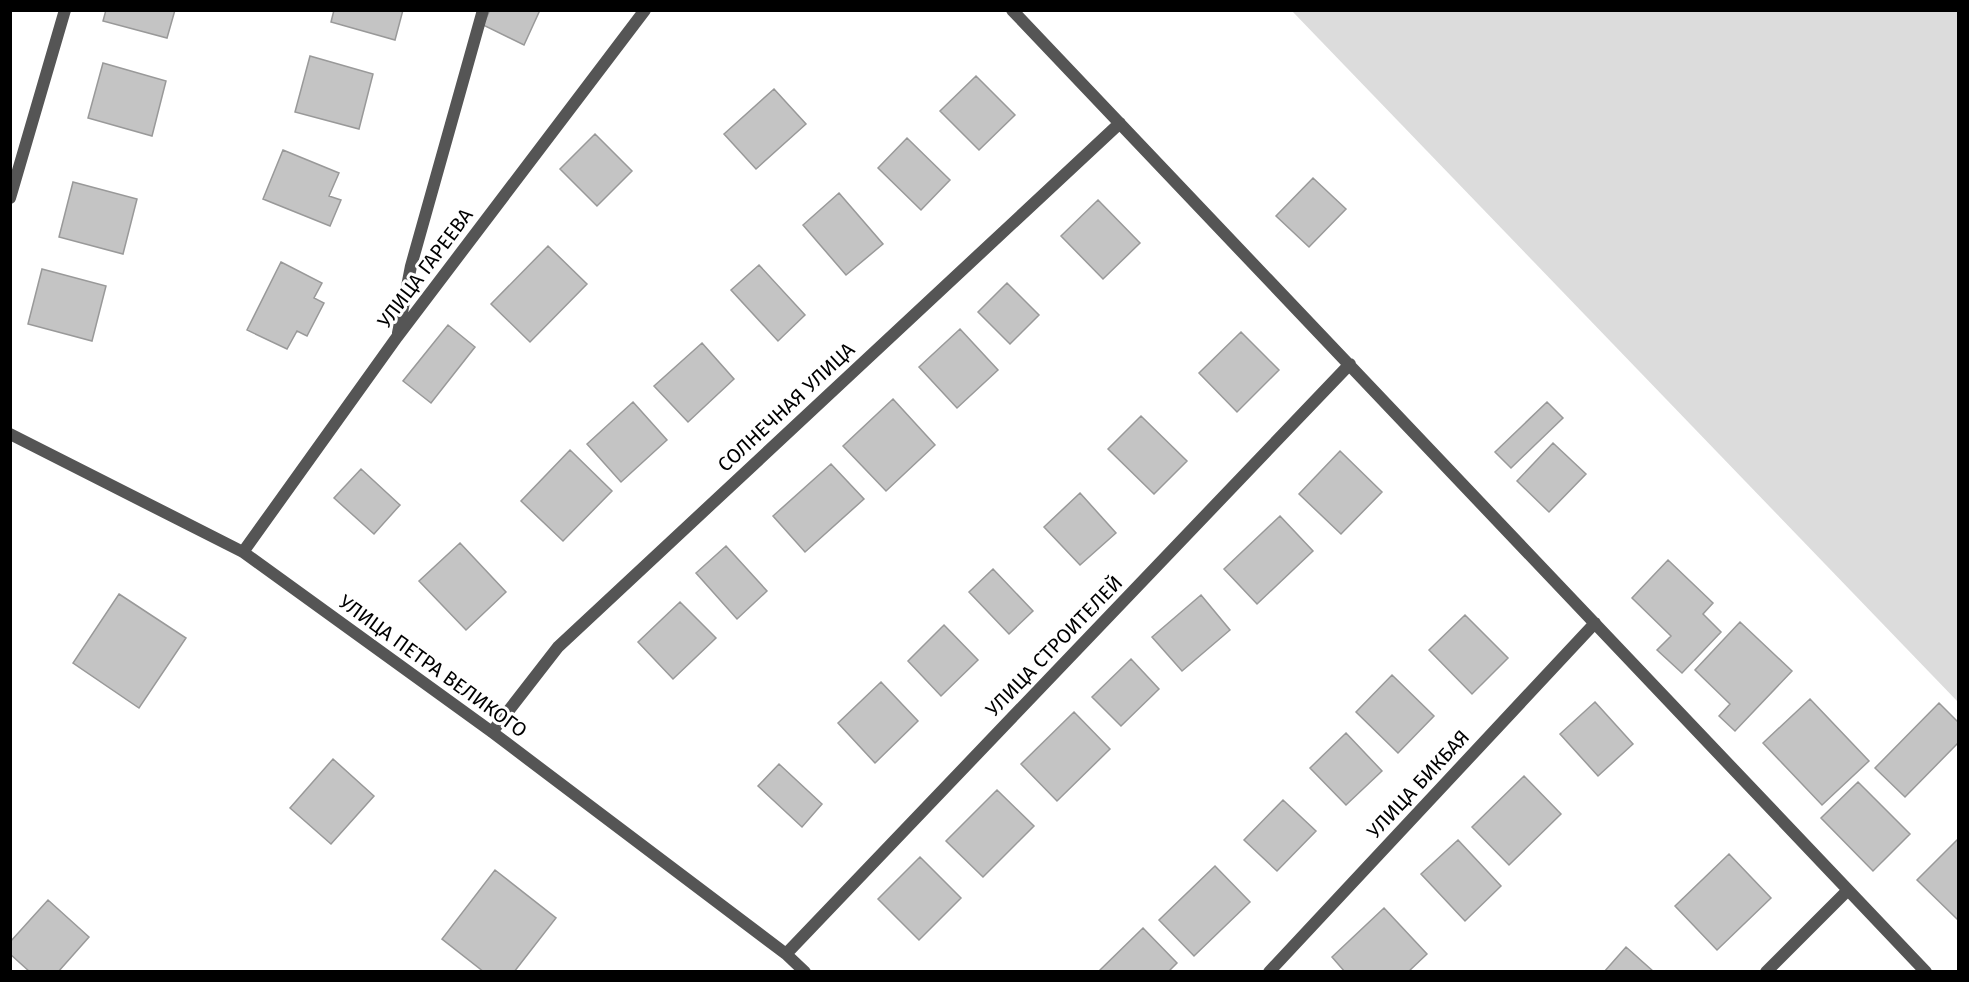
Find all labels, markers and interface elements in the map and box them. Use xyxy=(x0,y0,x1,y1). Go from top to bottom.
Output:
street label: УЛИЦА ГАРЕЕВА xyxy=(372,203,478,332)
street label: СОЛНЕЧНАЯ УЛИЦА xyxy=(713,337,860,477)
street label: УЛИЦА СТРОИТЕЛЕЙ xyxy=(981,571,1127,721)
street label: УЛИЦА ПЕТРА ВЕЛИКОГО xyxy=(334,590,532,742)
street label: УЛИЦА БИКБАЯ xyxy=(1362,725,1474,843)

